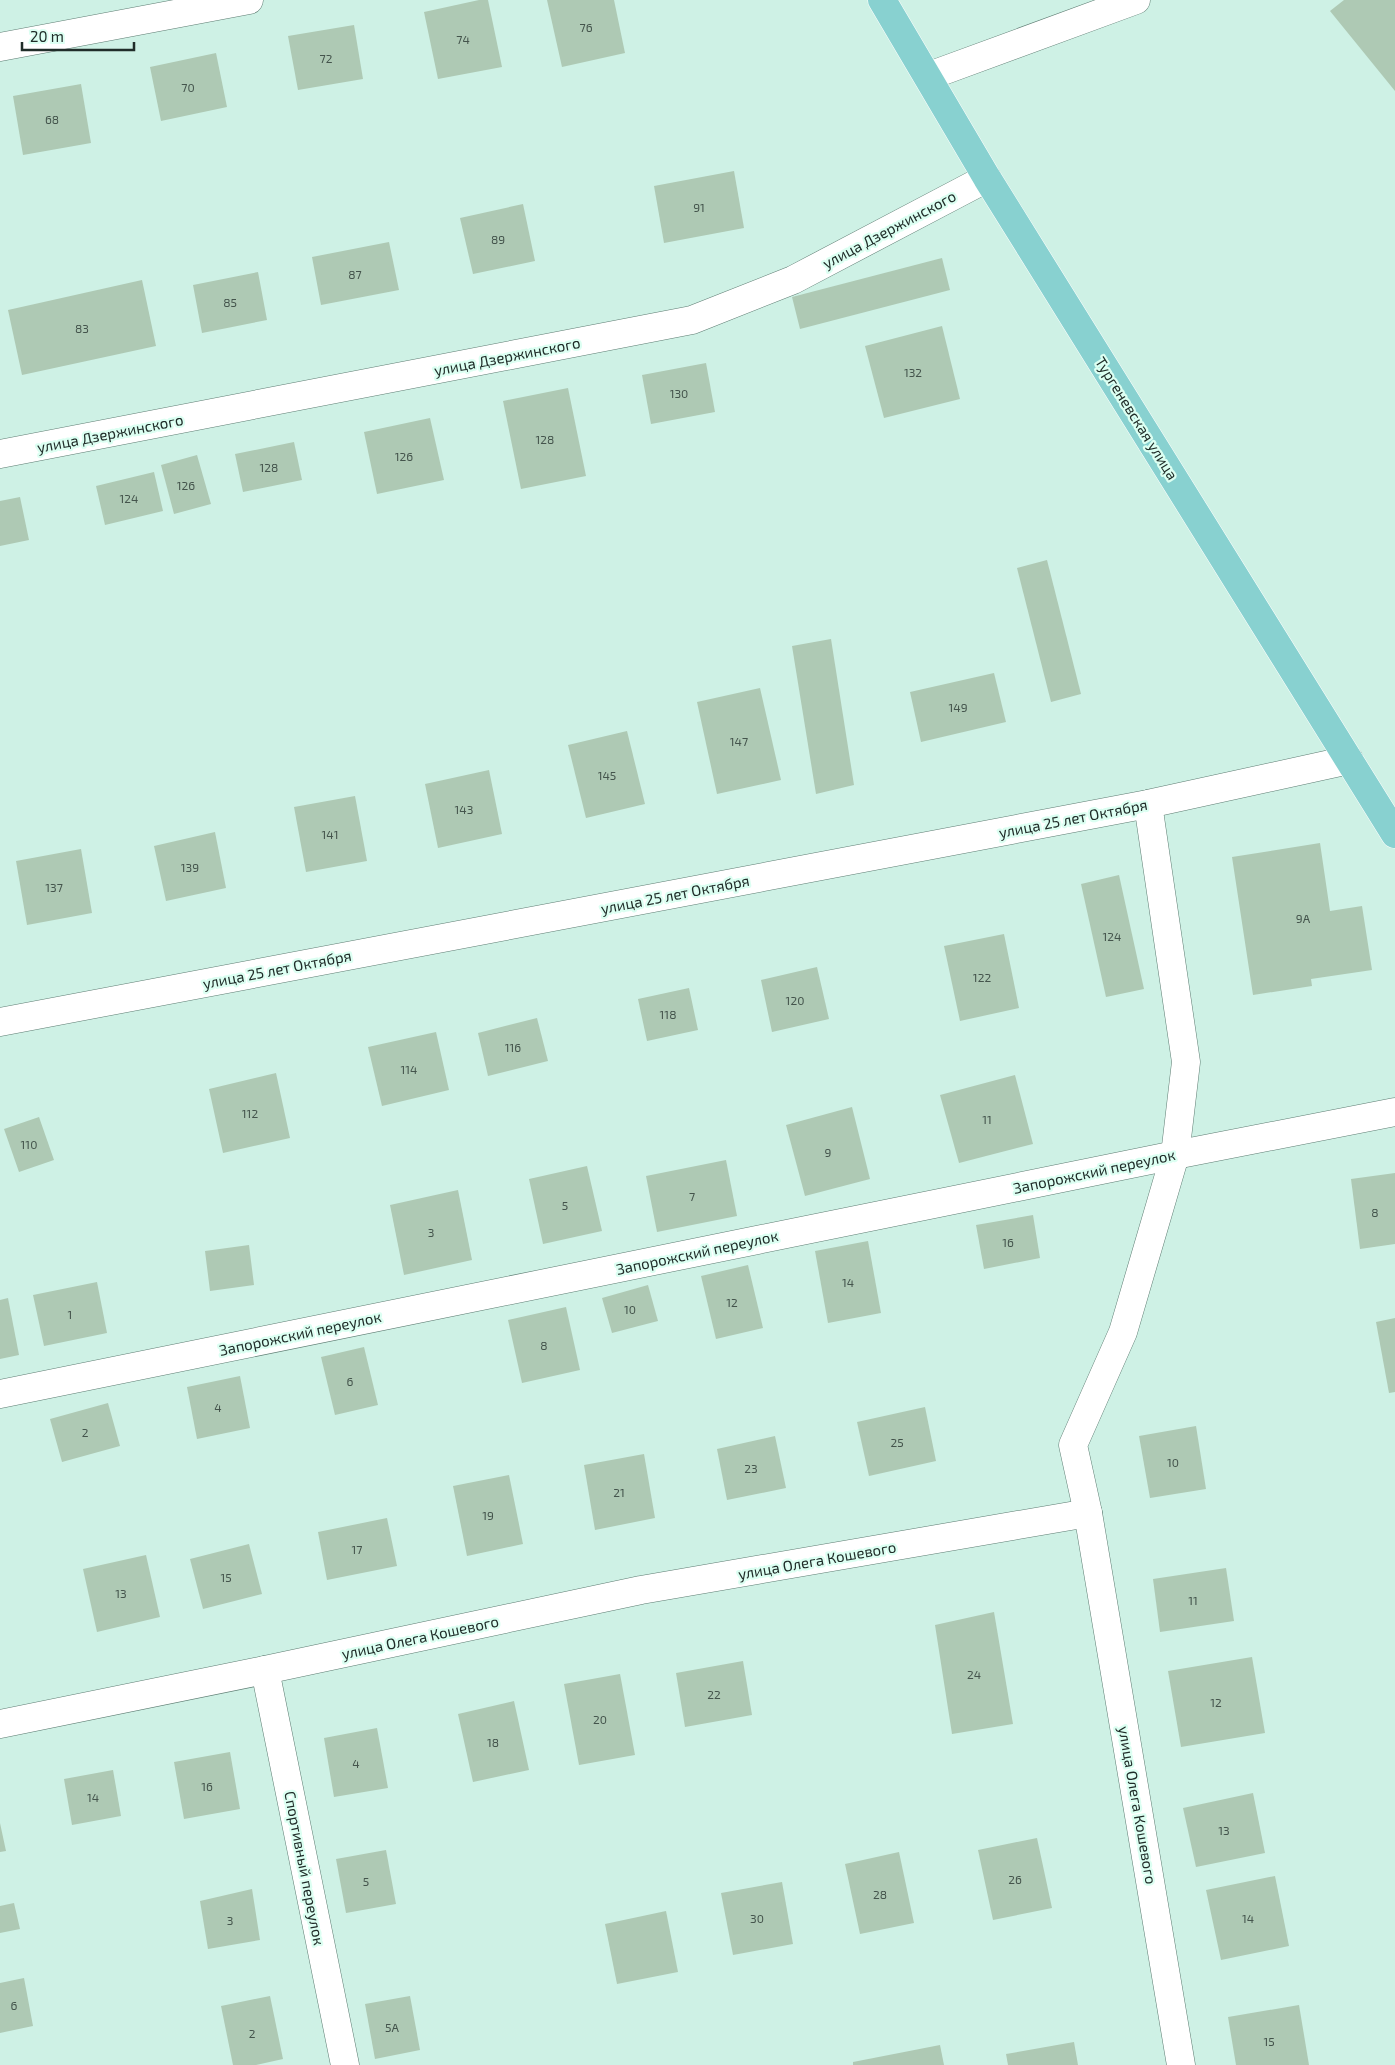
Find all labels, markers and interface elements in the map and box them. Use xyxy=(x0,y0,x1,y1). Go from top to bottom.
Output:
scale bar xyxy=(22,20,135,52)
house number: 76 xyxy=(579,20,593,34)
text: 20 m xyxy=(30,27,64,45)
house number: 74 xyxy=(456,32,470,46)
house number: 72 xyxy=(320,51,333,65)
house number: 70 xyxy=(181,80,195,94)
house number: 68 xyxy=(45,112,59,126)
street label: улица Дзержинского xyxy=(819,186,959,273)
house number: 91 xyxy=(693,200,705,214)
house number: 89 xyxy=(491,232,505,246)
house number: 87 xyxy=(348,267,362,281)
house number: 85 xyxy=(223,295,237,309)
house number: 83 xyxy=(75,321,89,335)
street label: улица Дзержинского xyxy=(432,333,582,380)
street label: Тургеневская улица xyxy=(1091,353,1182,483)
house number: 132 xyxy=(904,365,922,379)
house number: 130 xyxy=(670,386,688,400)
street label: улица Дзержинского xyxy=(35,410,185,457)
house number: 128 xyxy=(536,432,554,446)
house number: 126 xyxy=(395,449,413,463)
house number: 128 xyxy=(260,460,278,474)
house number: 126 xyxy=(177,478,195,492)
house number: 124 xyxy=(120,491,138,505)
house number: 149 xyxy=(948,700,968,714)
house number: 147 xyxy=(730,734,748,748)
house number: 145 xyxy=(598,768,616,782)
street label: улица 25 лет Октября xyxy=(997,795,1149,842)
house number: 143 xyxy=(455,802,473,816)
house number: 141 xyxy=(322,827,338,841)
house number: 139 xyxy=(181,860,199,874)
street label: улица 25 лет Октября xyxy=(599,871,751,918)
house number: 137 xyxy=(45,880,63,894)
house number: 9А xyxy=(1296,911,1311,925)
house number: 124 xyxy=(1103,929,1121,943)
street label: улица 25 лет Октября xyxy=(201,946,353,993)
house number: 122 xyxy=(973,970,991,984)
house number: 120 xyxy=(786,993,804,1007)
house number: 118 xyxy=(660,1007,676,1021)
house number: 116 xyxy=(505,1040,521,1054)
house number: 114 xyxy=(401,1062,417,1076)
house number: 112 xyxy=(242,1106,258,1120)
house number: 11 xyxy=(982,1112,992,1126)
house number: 110 xyxy=(21,1137,37,1151)
house number: 9 xyxy=(825,1145,832,1159)
street label: Запорожский переулок xyxy=(1011,1145,1177,1198)
house number: 7 xyxy=(689,1189,695,1203)
house number: 5 xyxy=(562,1198,568,1212)
house number: 8 xyxy=(1371,1205,1379,1219)
house number: 3 xyxy=(428,1225,434,1239)
street label: Запорожский переулок xyxy=(614,1226,780,1279)
house number: 16 xyxy=(1002,1235,1014,1249)
house number: 14 xyxy=(842,1275,854,1289)
house number: 12 xyxy=(726,1295,738,1309)
house number: 10 xyxy=(624,1302,636,1316)
house number: 1 xyxy=(68,1307,72,1321)
street label: Запорожский переулок xyxy=(217,1307,383,1360)
house number: 8 xyxy=(540,1338,548,1352)
house number: 6 xyxy=(347,1374,354,1388)
house number: 4 xyxy=(214,1400,222,1414)
house number: 2 xyxy=(82,1425,89,1439)
house number: 25 xyxy=(890,1435,904,1449)
house number: 10 xyxy=(1167,1455,1179,1469)
house number: 23 xyxy=(744,1461,758,1475)
house number: 21 xyxy=(613,1485,625,1499)
house number: 19 xyxy=(482,1508,494,1522)
street label: улица Олега Кошевого xyxy=(737,1537,898,1584)
house number: 17 xyxy=(352,1542,362,1556)
house number: 15 xyxy=(220,1570,232,1584)
house number: 13 xyxy=(115,1586,127,1600)
house number: 11 xyxy=(1188,1593,1198,1607)
street label: улица Олега Кошевого xyxy=(340,1612,500,1663)
house number: 24 xyxy=(967,1667,981,1681)
house number: 22 xyxy=(707,1687,721,1701)
house number: 12 xyxy=(1210,1695,1222,1709)
house number: 20 xyxy=(593,1712,607,1726)
street label: улица Олега Кошевого xyxy=(1114,1725,1161,1886)
house number: 18 xyxy=(487,1735,499,1749)
house number: 4 xyxy=(352,1756,360,1770)
house number: 16 xyxy=(201,1779,213,1793)
street label: Спортивный переулок xyxy=(280,1789,329,1947)
house number: 14 xyxy=(87,1790,99,1804)
house number: 13 xyxy=(1218,1823,1230,1837)
house number: 26 xyxy=(1008,1872,1022,1886)
house number: 5 xyxy=(363,1874,369,1888)
house number: 28 xyxy=(873,1887,887,1901)
house number: 30 xyxy=(750,1911,764,1925)
house number: 14 xyxy=(1242,1911,1254,1925)
house number: 3 xyxy=(227,1913,233,1927)
house number: 6 xyxy=(11,1998,18,2012)
house number: 5А xyxy=(385,2020,399,2034)
house number: 2 xyxy=(249,2026,256,2040)
house number: 15 xyxy=(1263,2034,1275,2048)

